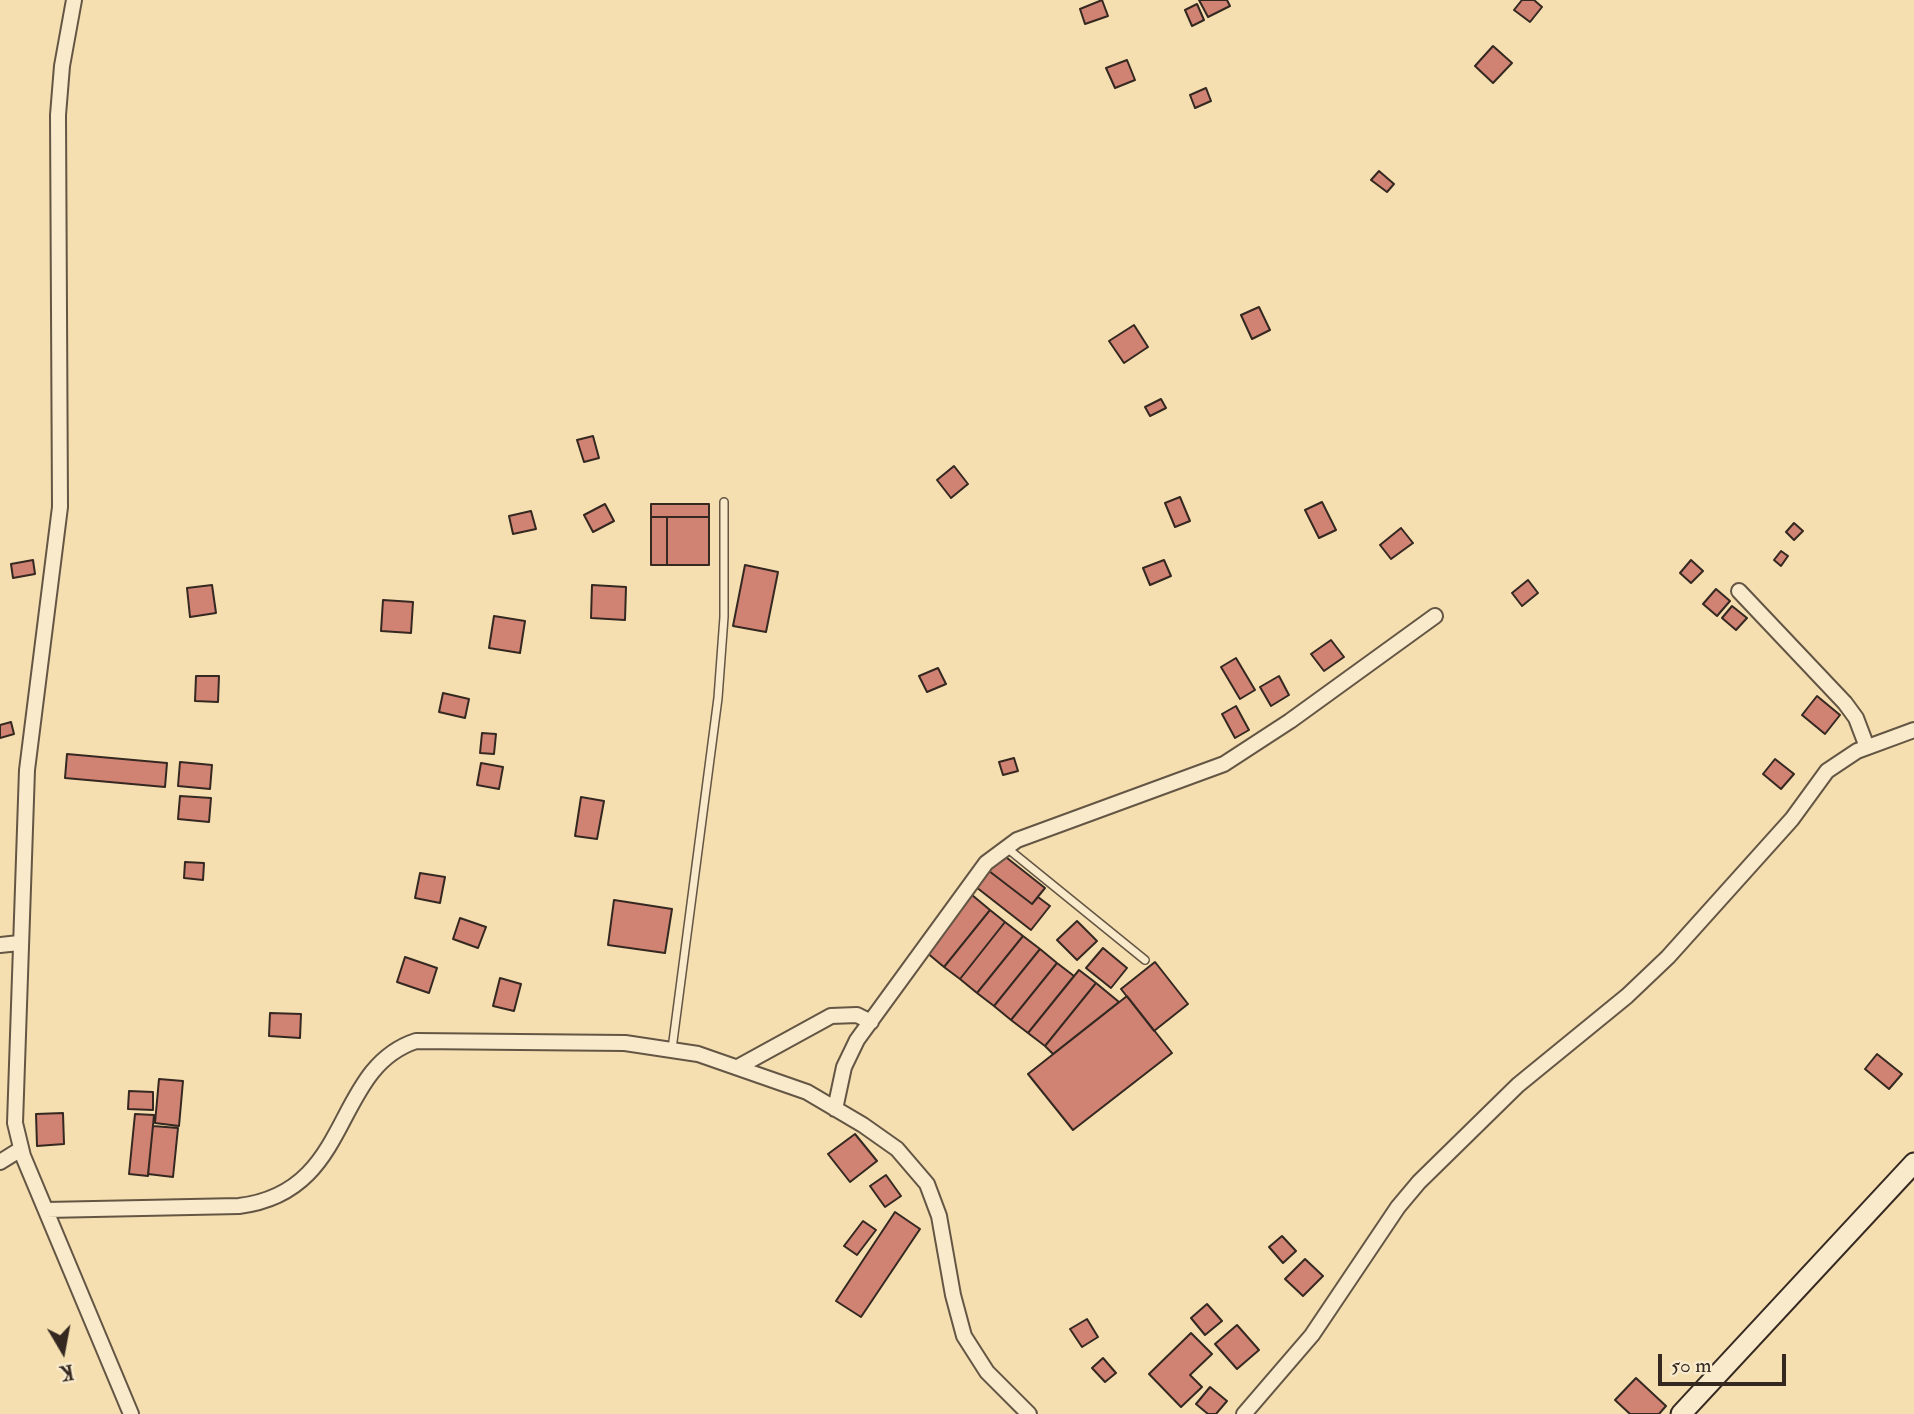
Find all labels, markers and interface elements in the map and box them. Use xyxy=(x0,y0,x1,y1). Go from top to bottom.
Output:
north arrow xyxy=(28,1316,98,1386)
scale bar xyxy=(1662,1340,1790,1384)
text: 50 m xyxy=(1671,1352,1712,1379)
text: K xyxy=(58,1359,75,1385)

